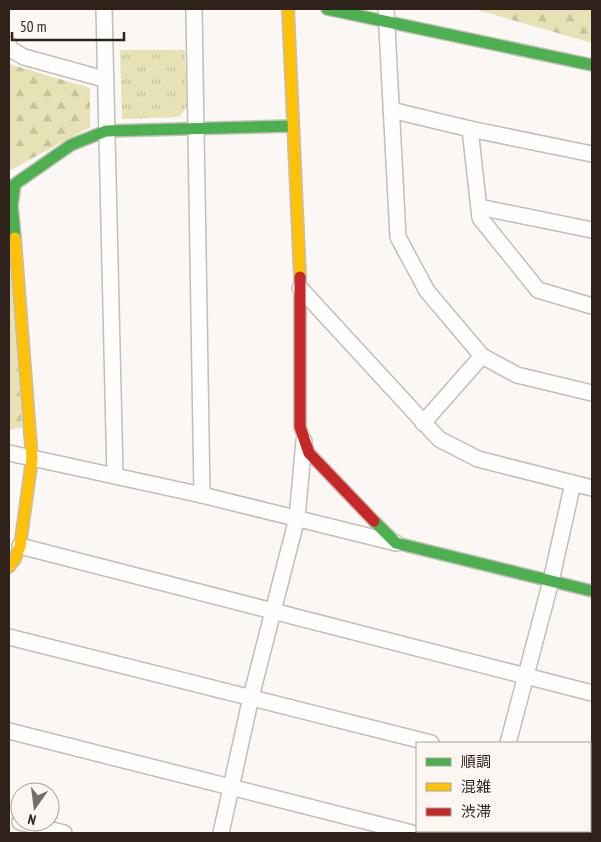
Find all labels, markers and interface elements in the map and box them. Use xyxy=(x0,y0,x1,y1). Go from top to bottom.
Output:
scale bar xyxy=(12,10,125,42)
text: 50 m xyxy=(20,17,46,36)
legend xyxy=(416,742,591,832)
text: 順調 xyxy=(461,752,491,771)
text: 混雑 xyxy=(461,777,491,796)
north arrow xyxy=(10,782,60,832)
text: 渋滞 xyxy=(461,802,491,821)
text: N xyxy=(26,810,38,829)

